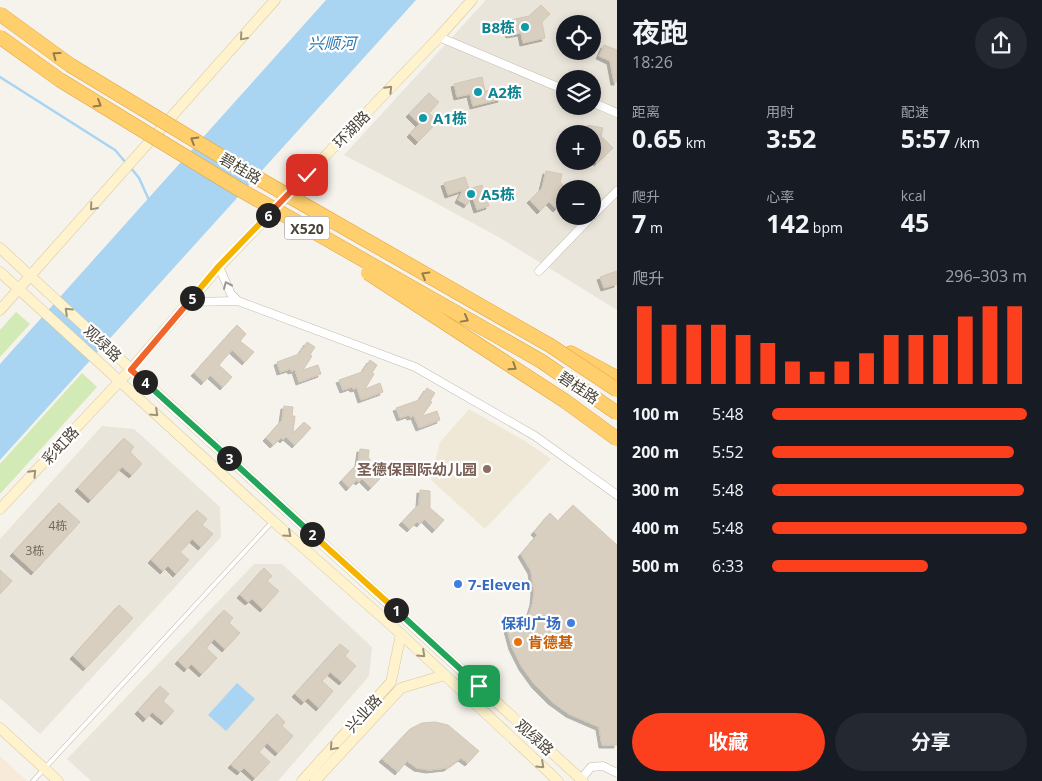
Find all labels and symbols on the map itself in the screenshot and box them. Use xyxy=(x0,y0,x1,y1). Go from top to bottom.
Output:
place label: B8栋 xyxy=(481,17,515,37)
marker: B8栋 xyxy=(519,21,531,33)
one-way arrow xyxy=(240,31,249,40)
water label: 兴顺河 xyxy=(308,32,359,54)
one-way arrow xyxy=(52,52,62,61)
place label: A2栋 xyxy=(488,82,522,102)
one-way arrow xyxy=(383,86,392,95)
marker: A2栋 xyxy=(472,86,484,98)
one-way arrow xyxy=(93,97,102,107)
street label: 环湖路 xyxy=(328,106,374,152)
place label: A1栋 xyxy=(433,108,467,128)
marker: A1栋 xyxy=(417,112,429,124)
one-way arrow xyxy=(191,136,200,146)
street label: 碧桂路 xyxy=(217,148,265,188)
pin xyxy=(286,154,328,196)
place label: A5栋 xyxy=(481,184,515,204)
marker: A5栋 xyxy=(465,188,477,200)
one-way arrow xyxy=(90,201,99,210)
pin: 6 xyxy=(256,202,280,228)
road number: X520 xyxy=(284,217,330,240)
one-way arrow xyxy=(422,271,431,281)
one-way arrow xyxy=(222,281,233,290)
pin: 5 xyxy=(180,286,204,310)
one-way arrow xyxy=(65,308,74,317)
one-way arrow xyxy=(460,312,469,322)
street label: 观绿路 xyxy=(80,320,126,366)
one-way arrow xyxy=(507,361,516,370)
street label: 碧桂路 xyxy=(555,366,603,408)
pin: 4 xyxy=(132,370,158,394)
one-way arrow xyxy=(149,407,158,416)
street label: 彩虹路 xyxy=(37,422,83,468)
pin: 3 xyxy=(216,446,242,470)
place label: 圣德保国际幼儿园 xyxy=(357,459,477,479)
marker: 圣德保国际幼儿园 xyxy=(481,463,493,475)
one-way arrow xyxy=(27,470,36,479)
house number: 4栋 xyxy=(49,517,67,534)
pin: 2 xyxy=(300,522,324,546)
one-way arrow xyxy=(282,528,291,537)
house number: 3栋 xyxy=(26,542,44,559)
place label: 7-Eleven xyxy=(468,574,531,594)
marker: 7-Eleven xyxy=(452,578,464,590)
pin: 1 xyxy=(384,598,408,622)
place label: 保利广场 xyxy=(501,613,561,633)
marker: 保利广场 xyxy=(565,617,577,629)
place label: 肯德基 xyxy=(528,632,573,652)
marker: 肯德基 xyxy=(512,636,524,648)
one-way arrow xyxy=(416,648,425,657)
pin xyxy=(458,665,500,707)
street label: 兴业路 xyxy=(341,690,385,736)
street label: 观绿路 xyxy=(512,715,558,759)
one-way arrow xyxy=(329,742,338,751)
one-way arrow xyxy=(535,759,544,768)

